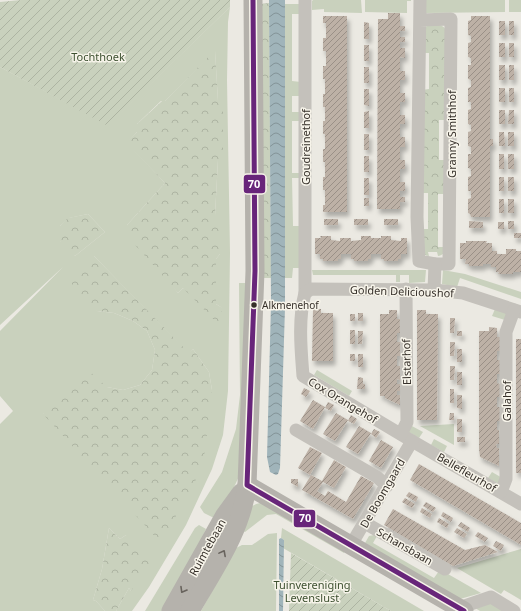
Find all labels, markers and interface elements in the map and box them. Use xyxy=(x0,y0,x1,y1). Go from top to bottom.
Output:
park label: Tochthoek xyxy=(71,49,125,64)
street label: Granny Smithhof xyxy=(444,89,459,178)
street label: Goudreinethof xyxy=(298,108,313,185)
line badge: 70 xyxy=(243,174,266,194)
text: 70 xyxy=(248,176,260,191)
street label: Golden Delicioushof xyxy=(350,282,455,300)
place label: Alkmenehof xyxy=(262,298,319,312)
marker: Alkmenehof xyxy=(249,300,259,310)
street label: Elstarhof xyxy=(398,338,414,385)
street label: Cox Orangehof xyxy=(306,373,381,427)
street label: Galahof xyxy=(499,380,514,421)
street label: Bellefleurhof xyxy=(434,449,501,496)
street label: De Boomgaard xyxy=(356,455,408,531)
line badge: 70 xyxy=(293,509,316,528)
text: 70 xyxy=(299,510,311,525)
street label: Ruimtebaan xyxy=(185,516,229,578)
street label: Schansbaan xyxy=(374,524,436,568)
one-way arrow xyxy=(218,549,226,557)
park label: Tuinvereniging Levenslust xyxy=(273,577,351,605)
one-way arrow xyxy=(181,586,188,593)

